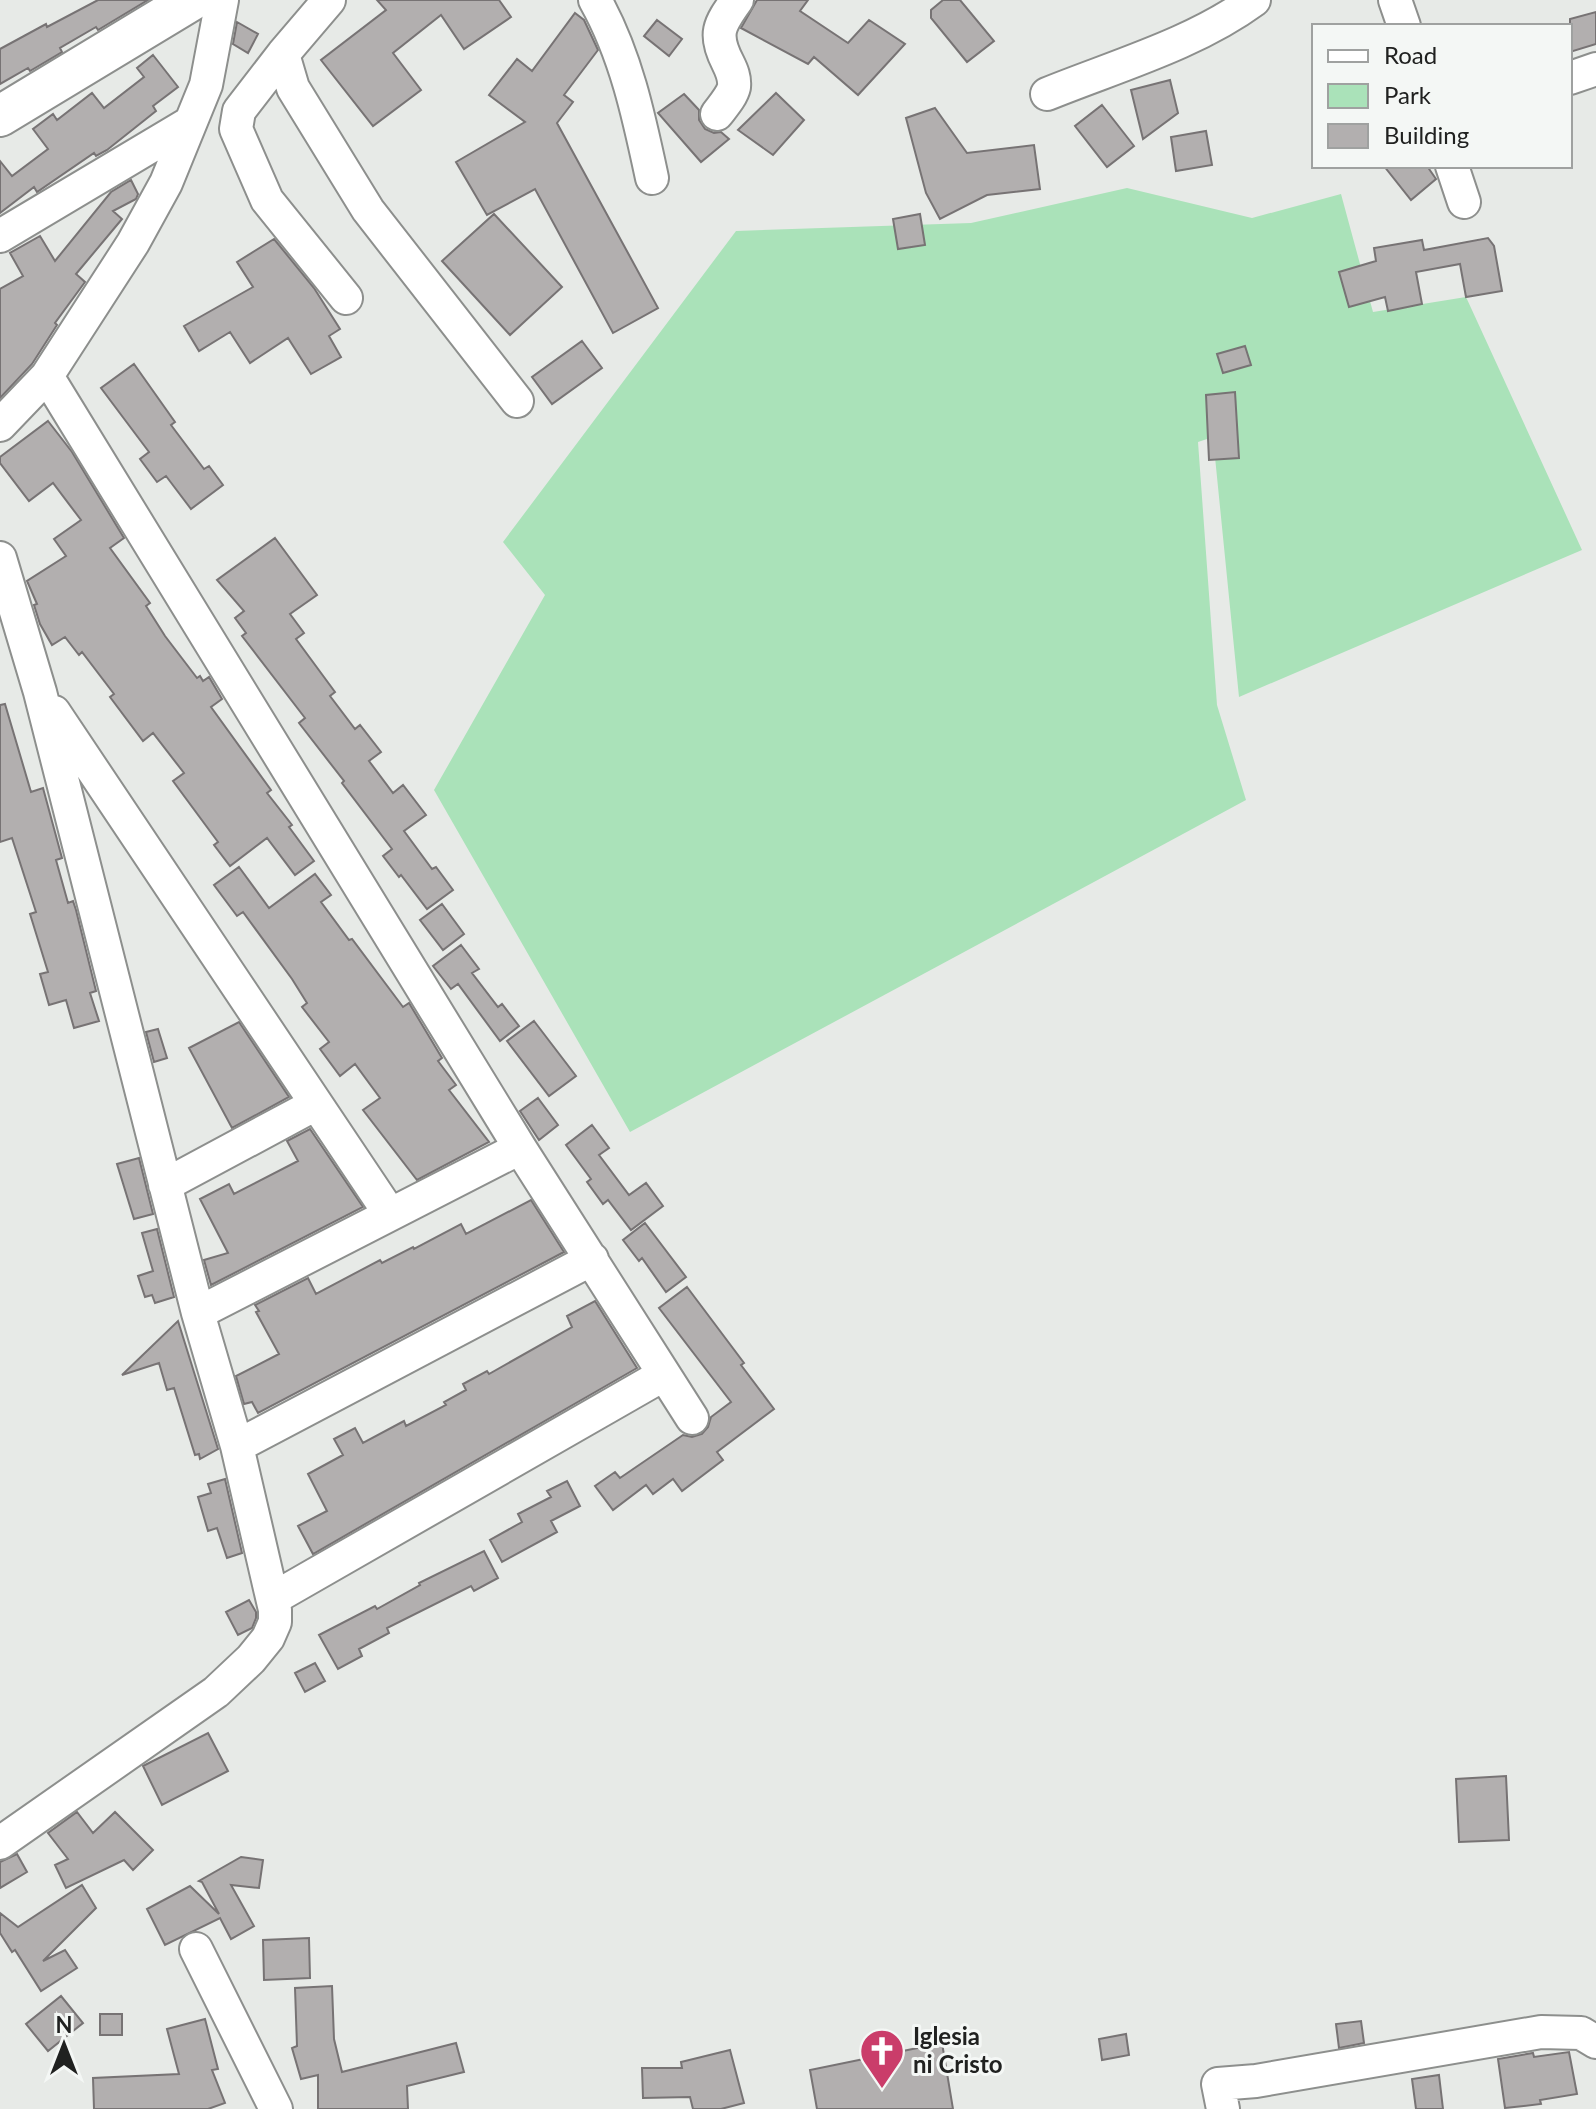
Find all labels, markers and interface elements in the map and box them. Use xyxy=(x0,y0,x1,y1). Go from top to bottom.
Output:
legend xyxy=(1312,24,1572,168)
text: Road xyxy=(1384,40,1437,69)
text: Park xyxy=(1384,80,1432,109)
text: Building xyxy=(1384,120,1469,149)
north arrow xyxy=(24,2005,104,2085)
text: N xyxy=(56,2011,72,2038)
place label: Iglesia ni Cristo xyxy=(913,2021,1003,2078)
church icon: Iglesia ni Cristo xyxy=(858,2027,906,2090)

